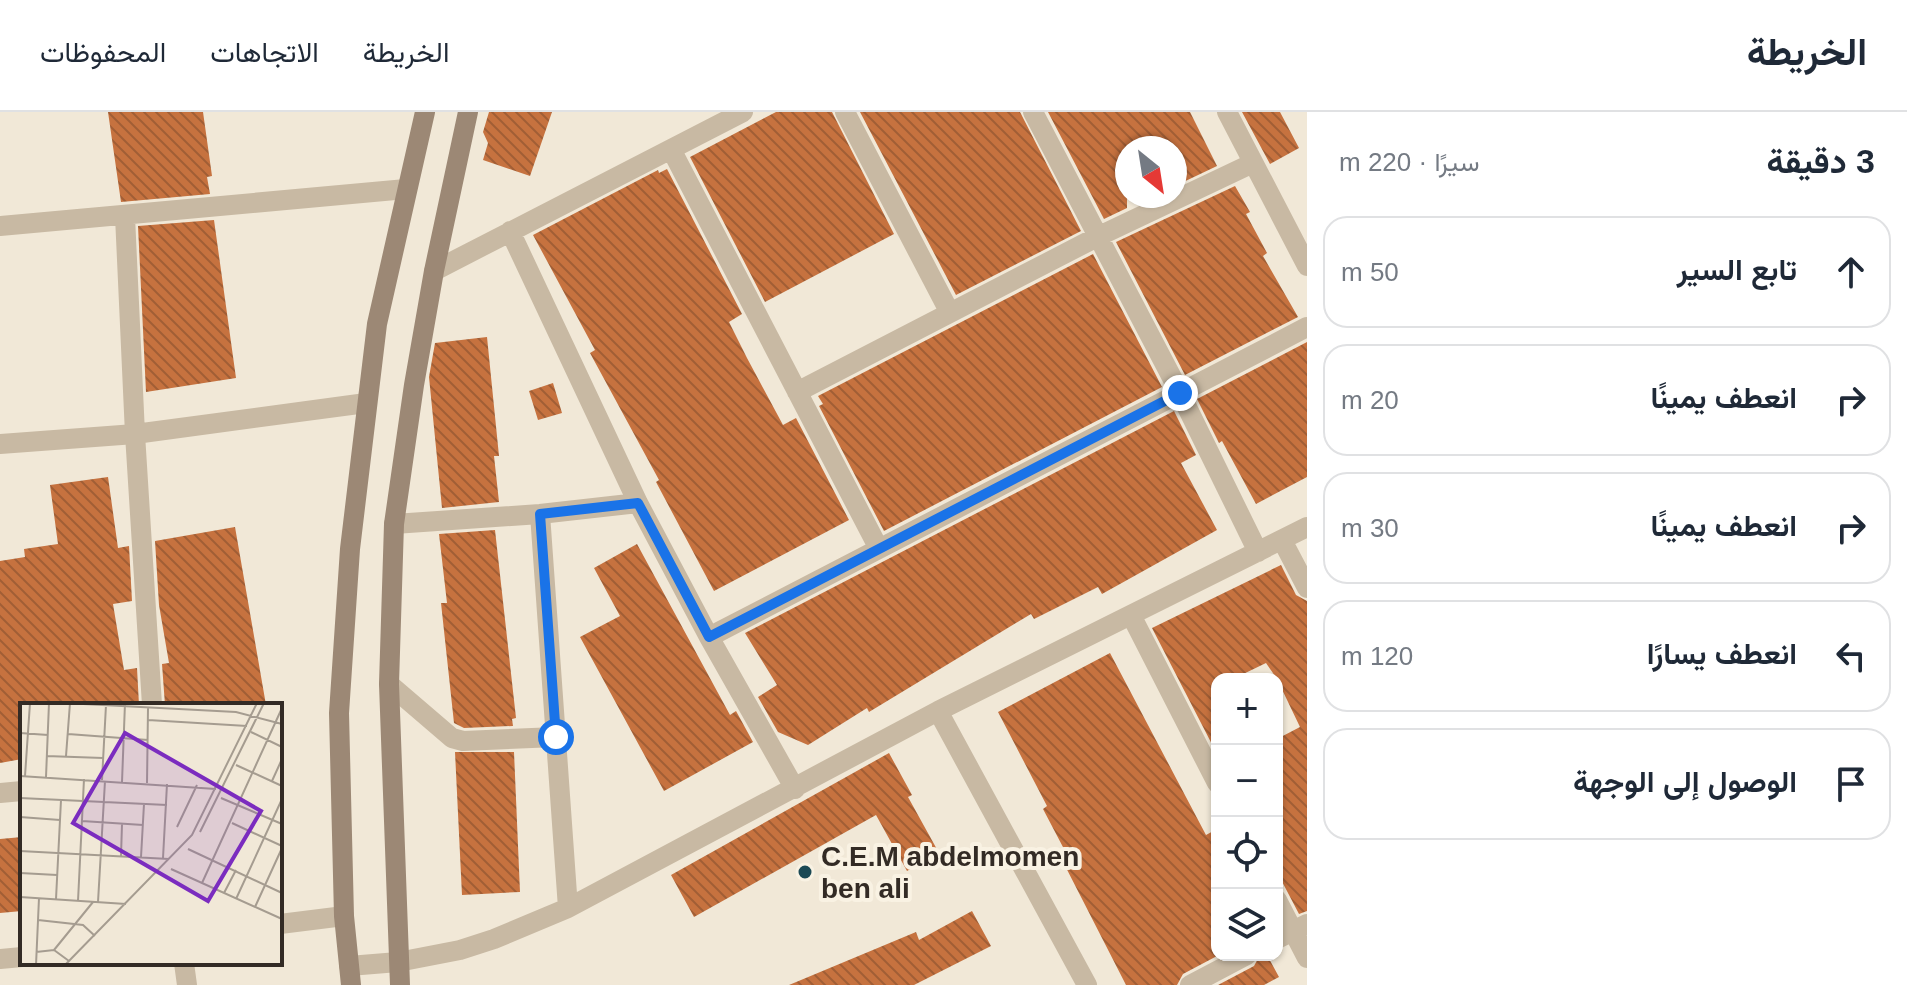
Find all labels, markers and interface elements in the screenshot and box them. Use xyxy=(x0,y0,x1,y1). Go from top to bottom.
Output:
text: الخريطة xyxy=(1747,31,1867,73)
text: المحفوظات xyxy=(40,37,166,68)
text: الاتجاهات xyxy=(210,37,319,68)
text: الخريطة xyxy=(363,37,449,68)
north arrow xyxy=(1115,136,1187,208)
text: 3 دقيقة xyxy=(1766,142,1875,180)
text: سيرًا · 220 m xyxy=(1339,147,1480,177)
icon: ahead xyxy=(1829,250,1873,294)
text: تابع السير xyxy=(1677,253,1797,286)
text: 50 m xyxy=(1341,257,1399,287)
route end xyxy=(1162,375,1198,411)
icon: right xyxy=(1829,378,1873,422)
text: انعطف يمينًا xyxy=(1650,381,1797,414)
text: 20 m xyxy=(1341,385,1399,415)
icon: right xyxy=(1829,506,1873,550)
text: انعطف يمينًا xyxy=(1650,509,1797,542)
text: 30 m xyxy=(1341,513,1399,543)
icon: left xyxy=(1829,634,1873,678)
text: انعطف يسارًا xyxy=(1647,637,1797,670)
text: 120 m xyxy=(1341,641,1413,671)
map controls xyxy=(1211,673,1283,961)
button: + xyxy=(1211,673,1283,745)
inset map xyxy=(20,703,282,965)
route start xyxy=(538,719,574,755)
button: − xyxy=(1211,745,1283,817)
icon: arrive xyxy=(1829,762,1873,806)
text: الوصول إلى الوجهة xyxy=(1573,765,1797,798)
button: locate xyxy=(1211,817,1283,889)
place label: C.E.M abdelmomen ben ali xyxy=(821,841,1079,904)
marker: C.E.M abdelmomen ben ali xyxy=(796,863,814,881)
button: layers xyxy=(1211,889,1283,961)

